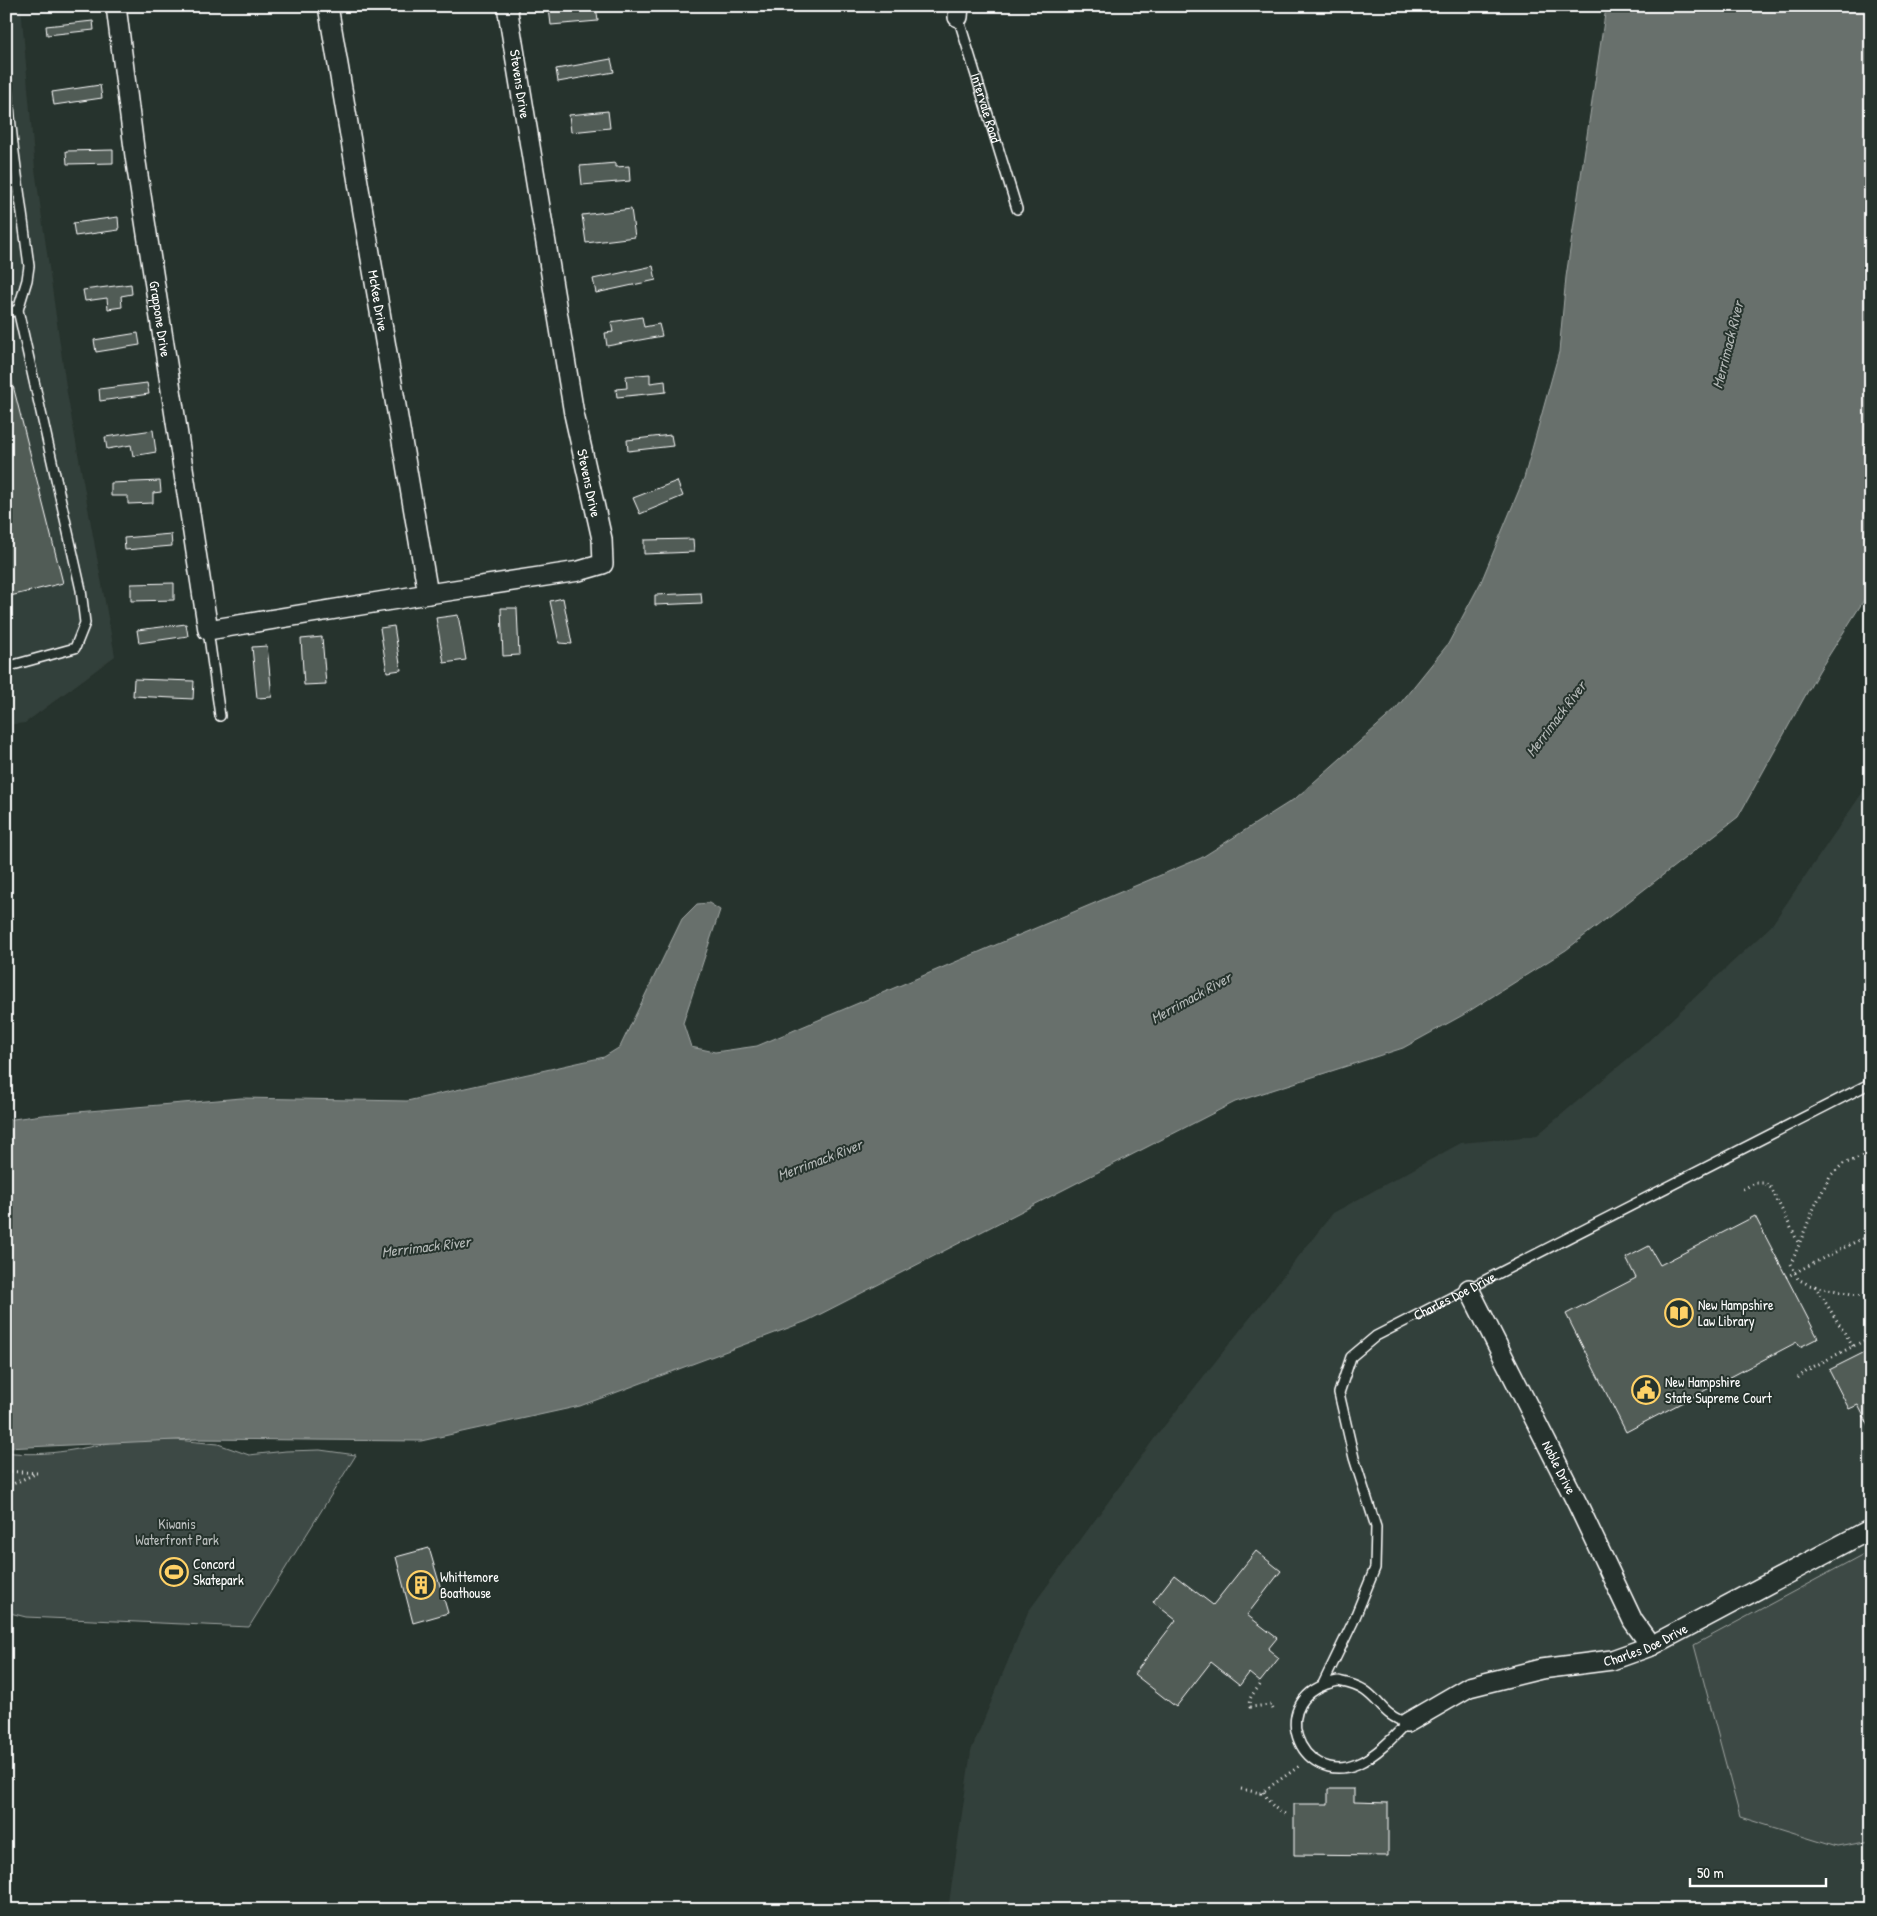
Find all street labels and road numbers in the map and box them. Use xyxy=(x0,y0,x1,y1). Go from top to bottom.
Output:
street label: Stevens Drive xyxy=(506,48,535,120)
street label: Intervale Road xyxy=(967,70,1006,145)
street label: McKee Drive xyxy=(364,269,393,333)
street label: Grappone Drive xyxy=(145,279,176,359)
street label: Stevens Drive xyxy=(573,447,606,519)
street label: Charles Doe Drive xyxy=(1410,1266,1499,1324)
street label: Noble Drive xyxy=(1538,1437,1581,1498)
street label: Charles Doe Drive xyxy=(1602,1618,1691,1670)

